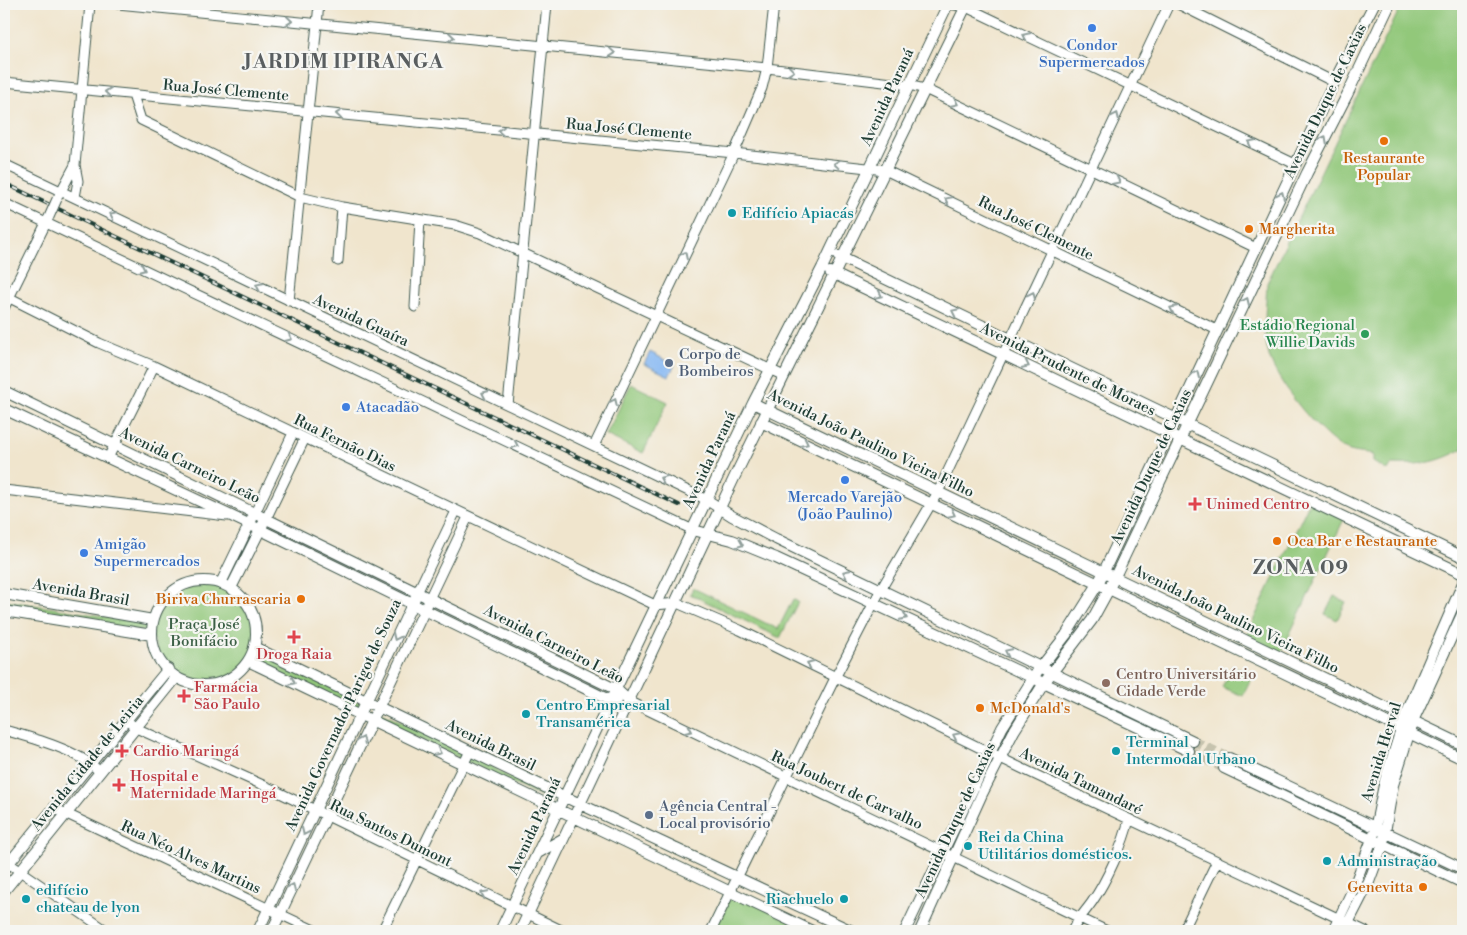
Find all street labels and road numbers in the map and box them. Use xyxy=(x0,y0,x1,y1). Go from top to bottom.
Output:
street label: Avenida Duque de Caxias xyxy=(1279,21,1371,183)
street label: Avenida Paraná xyxy=(856,45,918,150)
street label: Rua José Clemente xyxy=(162,76,290,105)
street label: Rua José Clemente xyxy=(565,115,693,144)
street label: Rua José Clemente xyxy=(975,192,1097,265)
street label: Avenida Guaíra xyxy=(309,290,412,351)
street label: Avenida Prudente de Moraes xyxy=(976,318,1159,420)
street label: Avenida João Paulino Vieira Filho xyxy=(763,385,977,502)
street label: Avenida Duque de Caxias xyxy=(1107,386,1196,549)
street label: Avenida Paraná xyxy=(678,408,740,513)
street label: Rua Fernão Dias xyxy=(290,410,399,476)
street label: Avenida Carneiro Leão xyxy=(115,423,264,508)
street label: Avenida João Paulino Vieira Filho xyxy=(1128,561,1342,678)
street label: Avenida Brasil xyxy=(30,574,131,610)
street label: Avenida Governador Parigot de Souza xyxy=(281,596,406,835)
street label: Avenida Carneiro Leão xyxy=(480,600,627,688)
street label: Avenida Cidade de Leiria xyxy=(26,691,148,836)
street label: Avenida Herval xyxy=(1357,699,1406,805)
street label: Avenida Brasil xyxy=(442,715,539,776)
street label: Avenida Duque de Caxias xyxy=(911,739,1000,902)
street label: Avenida Tamandaré xyxy=(1015,743,1145,819)
street label: Rua Joubert de Carvalho xyxy=(768,747,926,834)
street label: Avenida Paraná xyxy=(503,774,565,879)
street label: Rua Santos Dumont xyxy=(326,796,456,872)
street label: Rua Néo Alves Martins xyxy=(118,817,264,898)

